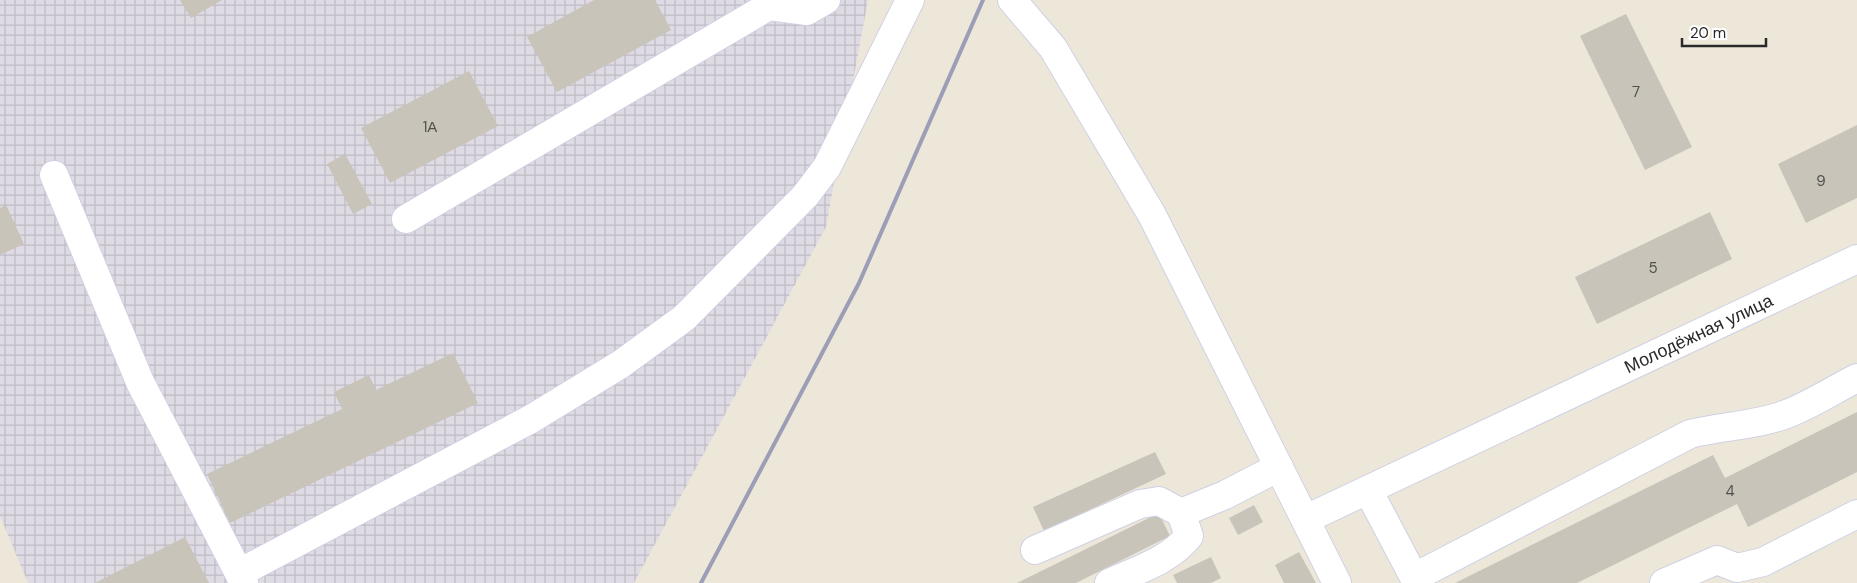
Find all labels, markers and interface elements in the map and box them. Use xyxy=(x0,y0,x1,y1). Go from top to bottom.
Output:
scale bar xyxy=(1682,15,1766,47)
text: 20 m xyxy=(1690,23,1726,43)
house number: 7 xyxy=(1632,82,1640,102)
house number: 1А xyxy=(423,117,437,137)
house number: 9 xyxy=(1816,171,1826,191)
house number: 5 xyxy=(1648,258,1658,278)
street label: Молодёжная улица xyxy=(1620,288,1778,379)
house number: 4 xyxy=(1725,481,1735,501)

